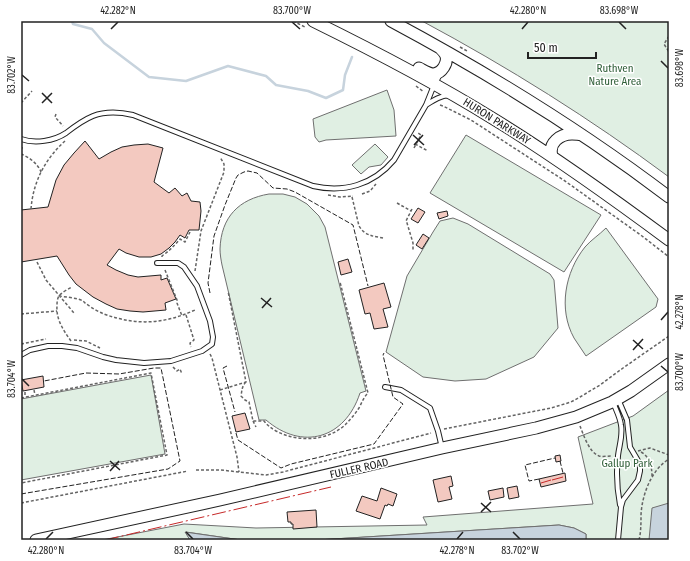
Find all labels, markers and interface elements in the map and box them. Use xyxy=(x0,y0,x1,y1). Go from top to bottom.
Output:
text: 42.282°N xyxy=(100,5,136,17)
text: 83.700°W xyxy=(273,5,312,17)
text: 42.280°N xyxy=(510,5,546,17)
text: 83.698°W xyxy=(600,5,639,17)
scale bar xyxy=(528,34,596,60)
text: 50 m xyxy=(534,41,558,55)
text: 83.698°W xyxy=(674,48,686,87)
text: 83.702°W xyxy=(6,56,18,94)
park label: Ruthven Nature Area xyxy=(588,62,642,88)
street label: HURON PARKWAY xyxy=(461,96,533,148)
text: 42.278°N xyxy=(674,294,686,330)
text: 83.700°W xyxy=(674,352,686,391)
text: 83.704°W xyxy=(6,360,18,398)
street label: FULLER ROAD xyxy=(329,455,390,482)
park label: Gallup Park xyxy=(601,457,653,470)
text: 42.280°N xyxy=(28,545,64,557)
text: 83.704°W xyxy=(174,545,212,557)
text: 42.278°N xyxy=(439,545,475,557)
text: 83.702°W xyxy=(501,545,539,557)

